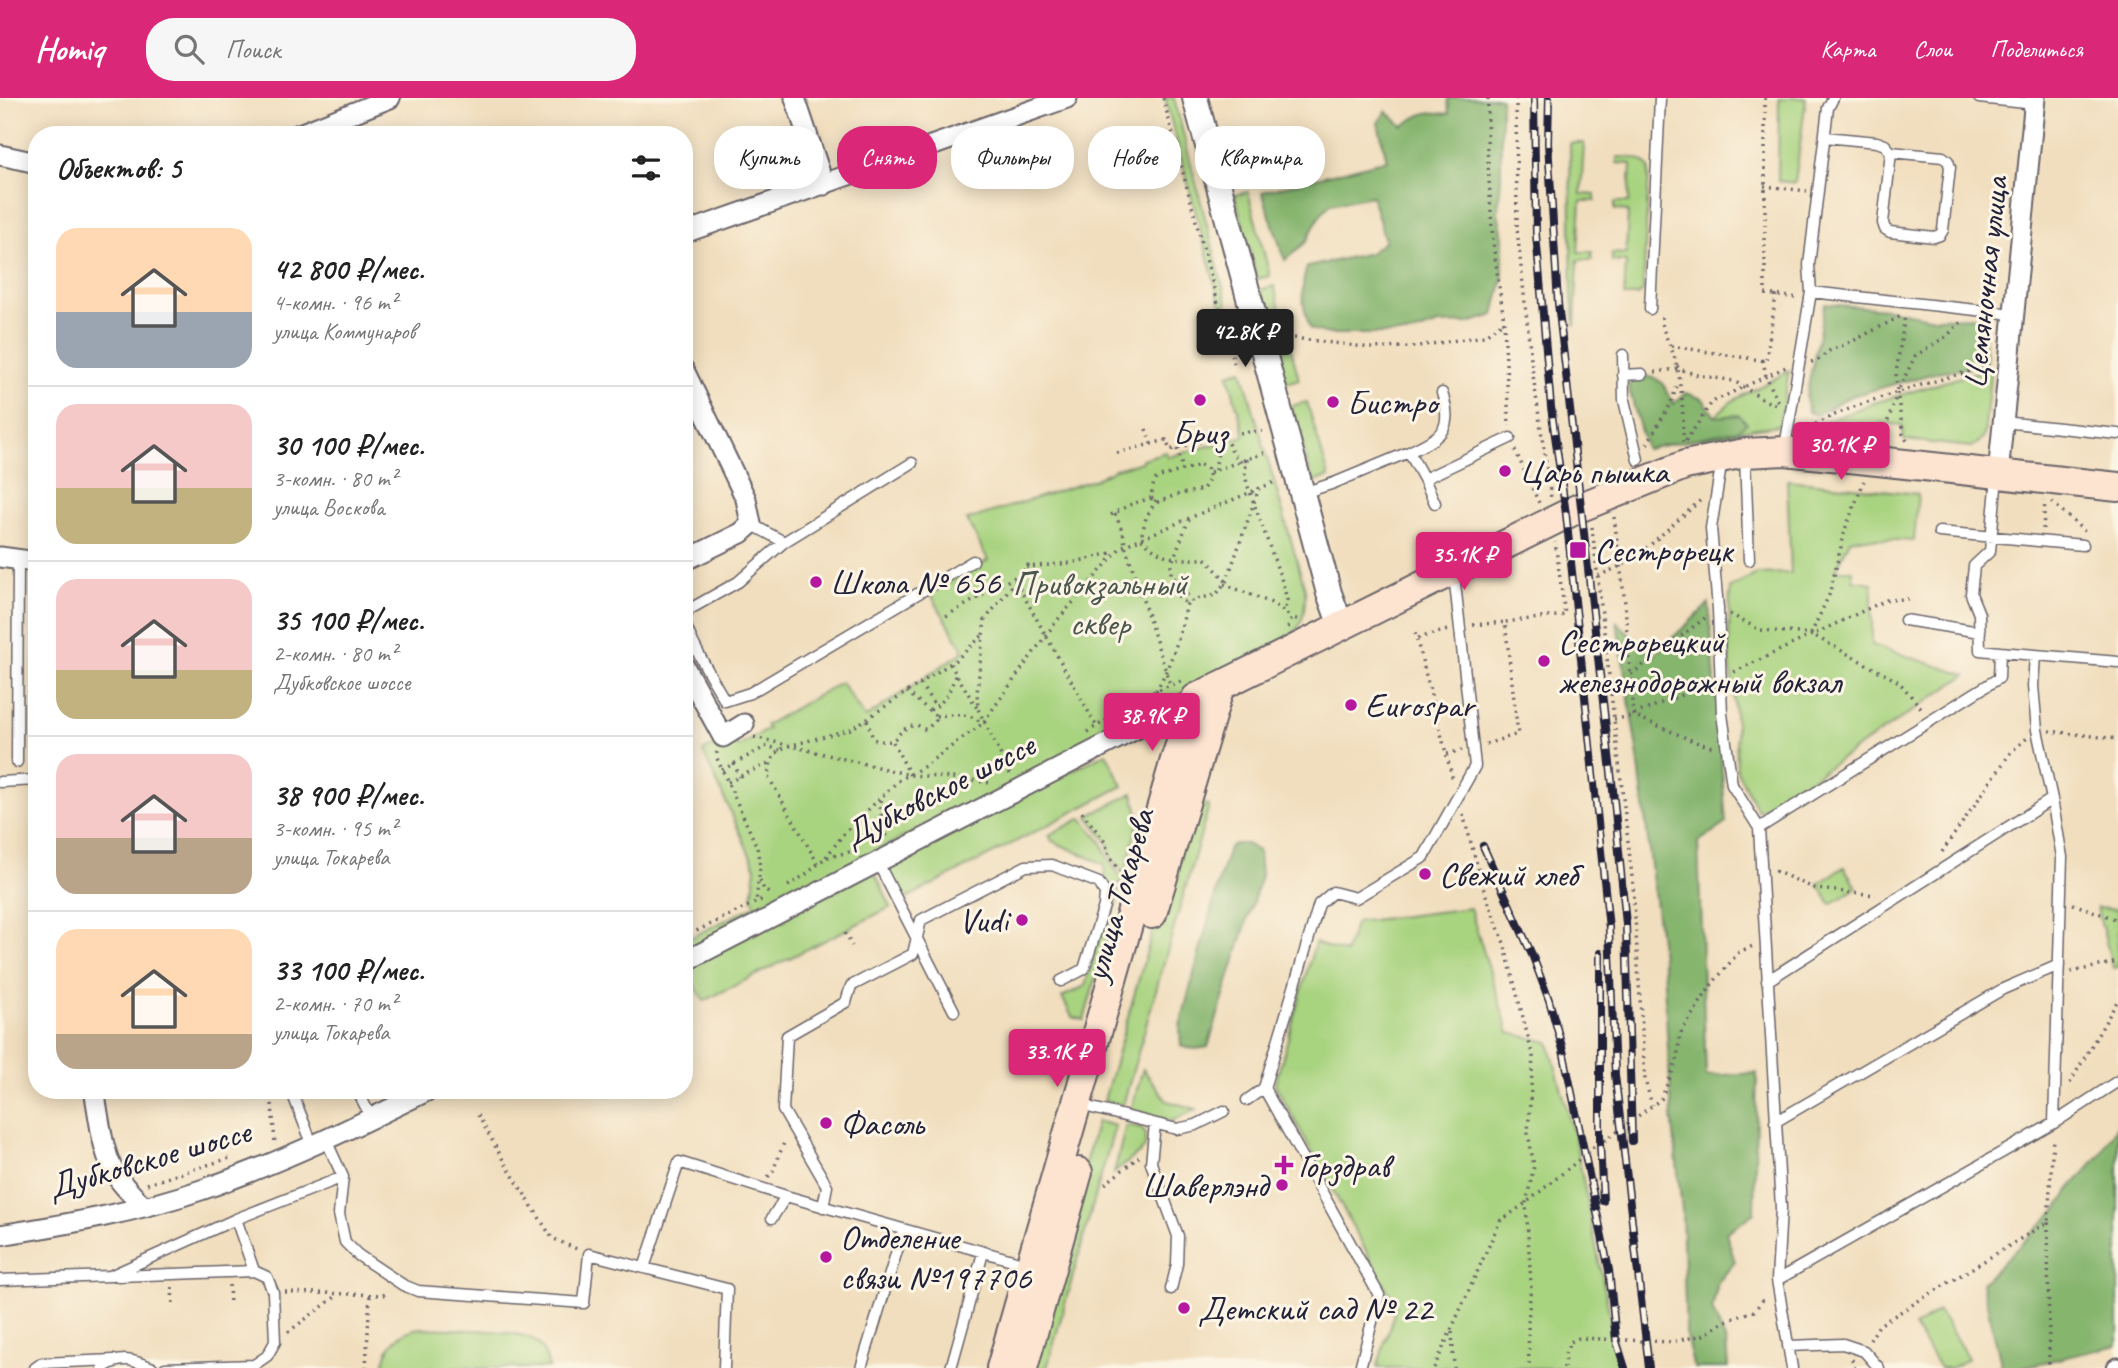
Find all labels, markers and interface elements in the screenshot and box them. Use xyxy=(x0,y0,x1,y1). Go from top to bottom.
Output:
search box xyxy=(146,18,636,81)
text: Homiq xyxy=(35,28,104,70)
icon: search xyxy=(170,30,208,68)
text: Поиск xyxy=(226,33,280,66)
text: Карта xyxy=(1821,34,1875,64)
text: Слои xyxy=(1913,34,1952,64)
text: Поделиться xyxy=(1990,34,2083,64)
chip: Купить xyxy=(714,126,823,189)
chip: Снять xyxy=(837,126,937,189)
chip: Фильтры xyxy=(951,126,1074,189)
chip: Новое xyxy=(1088,126,1181,189)
chip: Квартира xyxy=(1195,126,1325,189)
text: Объектов: 5 xyxy=(56,149,181,187)
icon: filters xyxy=(627,149,665,187)
street label: Цемяночная улица xyxy=(1951,173,2019,391)
text: 42 800 ₽/мес. xyxy=(273,250,424,288)
icon: home xyxy=(112,256,196,340)
text: 4-комн. · 96 m² xyxy=(273,288,397,317)
pin: 42.8K ₽ xyxy=(1180,310,1310,369)
text: улица Коммунаров xyxy=(273,317,415,346)
text: 42.8K ₽ xyxy=(1213,317,1277,346)
place label: Бистро xyxy=(1347,380,1441,425)
marker: Бриз xyxy=(1192,392,1208,408)
marker: Бистро xyxy=(1325,394,1341,410)
place label: Бриз xyxy=(1173,410,1229,455)
pin: 30.1K ₽ xyxy=(1776,422,1906,482)
text: 30 100 ₽/мес. xyxy=(273,426,424,464)
text: 30.1K ₽ xyxy=(1809,430,1873,459)
icon: home xyxy=(112,432,196,516)
place label: Царь пышка xyxy=(1519,449,1671,494)
marker: Царь пышка xyxy=(1497,463,1513,479)
text: 3-комн. · 80 m² xyxy=(273,464,397,493)
text: улица Воскова xyxy=(273,493,384,522)
place label: Сестрорецк xyxy=(1594,528,1735,573)
pin: 35.1K ₽ xyxy=(1399,532,1529,592)
text: 35.1K ₽ xyxy=(1432,540,1496,569)
marker: Сестрорецк xyxy=(1568,540,1588,560)
place label: Школа № 656 xyxy=(830,560,1002,605)
park label: Привокзальный сквер xyxy=(1013,561,1190,646)
marker: Школа № 656 xyxy=(808,574,824,590)
text: 35 100 ₽/мес. xyxy=(273,601,424,639)
icon: home xyxy=(112,607,196,691)
place label: Сестрорецкий железнодорожный вокзал xyxy=(1558,619,1843,704)
text: 2-комн. · 80 m² xyxy=(273,639,397,668)
marker: Сестрорецкий железнодорожный вокзал xyxy=(1536,653,1552,669)
text: Дубковское шоссе xyxy=(273,668,410,697)
place label: Eurospar xyxy=(1365,683,1477,728)
pin: 38.9K ₽ xyxy=(1087,694,1217,753)
marker: Eurospar xyxy=(1343,697,1359,713)
text: 38.9K ₽ xyxy=(1120,701,1184,730)
street label: Дубковское шоссе xyxy=(836,721,1045,857)
text: 38 900 ₽/мес. xyxy=(273,776,424,814)
icon: home xyxy=(112,782,196,866)
street label: улица Токарева xyxy=(1072,801,1166,988)
text: 3-комн. · 95 m² xyxy=(273,814,397,843)
text: улица Токарева xyxy=(273,843,389,872)
place label: Свежий хлеб xyxy=(1439,852,1585,897)
marker: Свежий хлеб xyxy=(1417,866,1433,882)
place label: Vudi xyxy=(959,898,1012,943)
marker: Vudi xyxy=(1014,912,1030,928)
text: 33 100 ₽/мес. xyxy=(273,951,424,989)
icon: home xyxy=(112,957,196,1041)
text: 2-комн. · 70 m² xyxy=(273,989,397,1018)
text: улица Токарева xyxy=(273,1018,389,1047)
pin: 33.1K ₽ xyxy=(992,1030,1122,1089)
text: 33.1K ₽ xyxy=(1025,1037,1089,1066)
place label: Фасоль xyxy=(840,1101,926,1146)
street label: Дубковское шоссе xyxy=(42,1108,258,1209)
marker: Фасоль xyxy=(818,1115,834,1131)
place label: Горздрав xyxy=(1298,1143,1395,1188)
marker: Горздрав xyxy=(1276,1157,1292,1173)
place label: Шаверлэнд xyxy=(1142,1163,1271,1208)
marker: Шаверлэнд xyxy=(1274,1177,1290,1193)
place label: Отделение связи №197706 xyxy=(840,1215,1033,1300)
marker: Отделение связи №197706 xyxy=(818,1249,834,1265)
place label: Детский сад № 22 xyxy=(1198,1286,1436,1331)
marker: Детский сад № 22 xyxy=(1176,1300,1192,1316)

